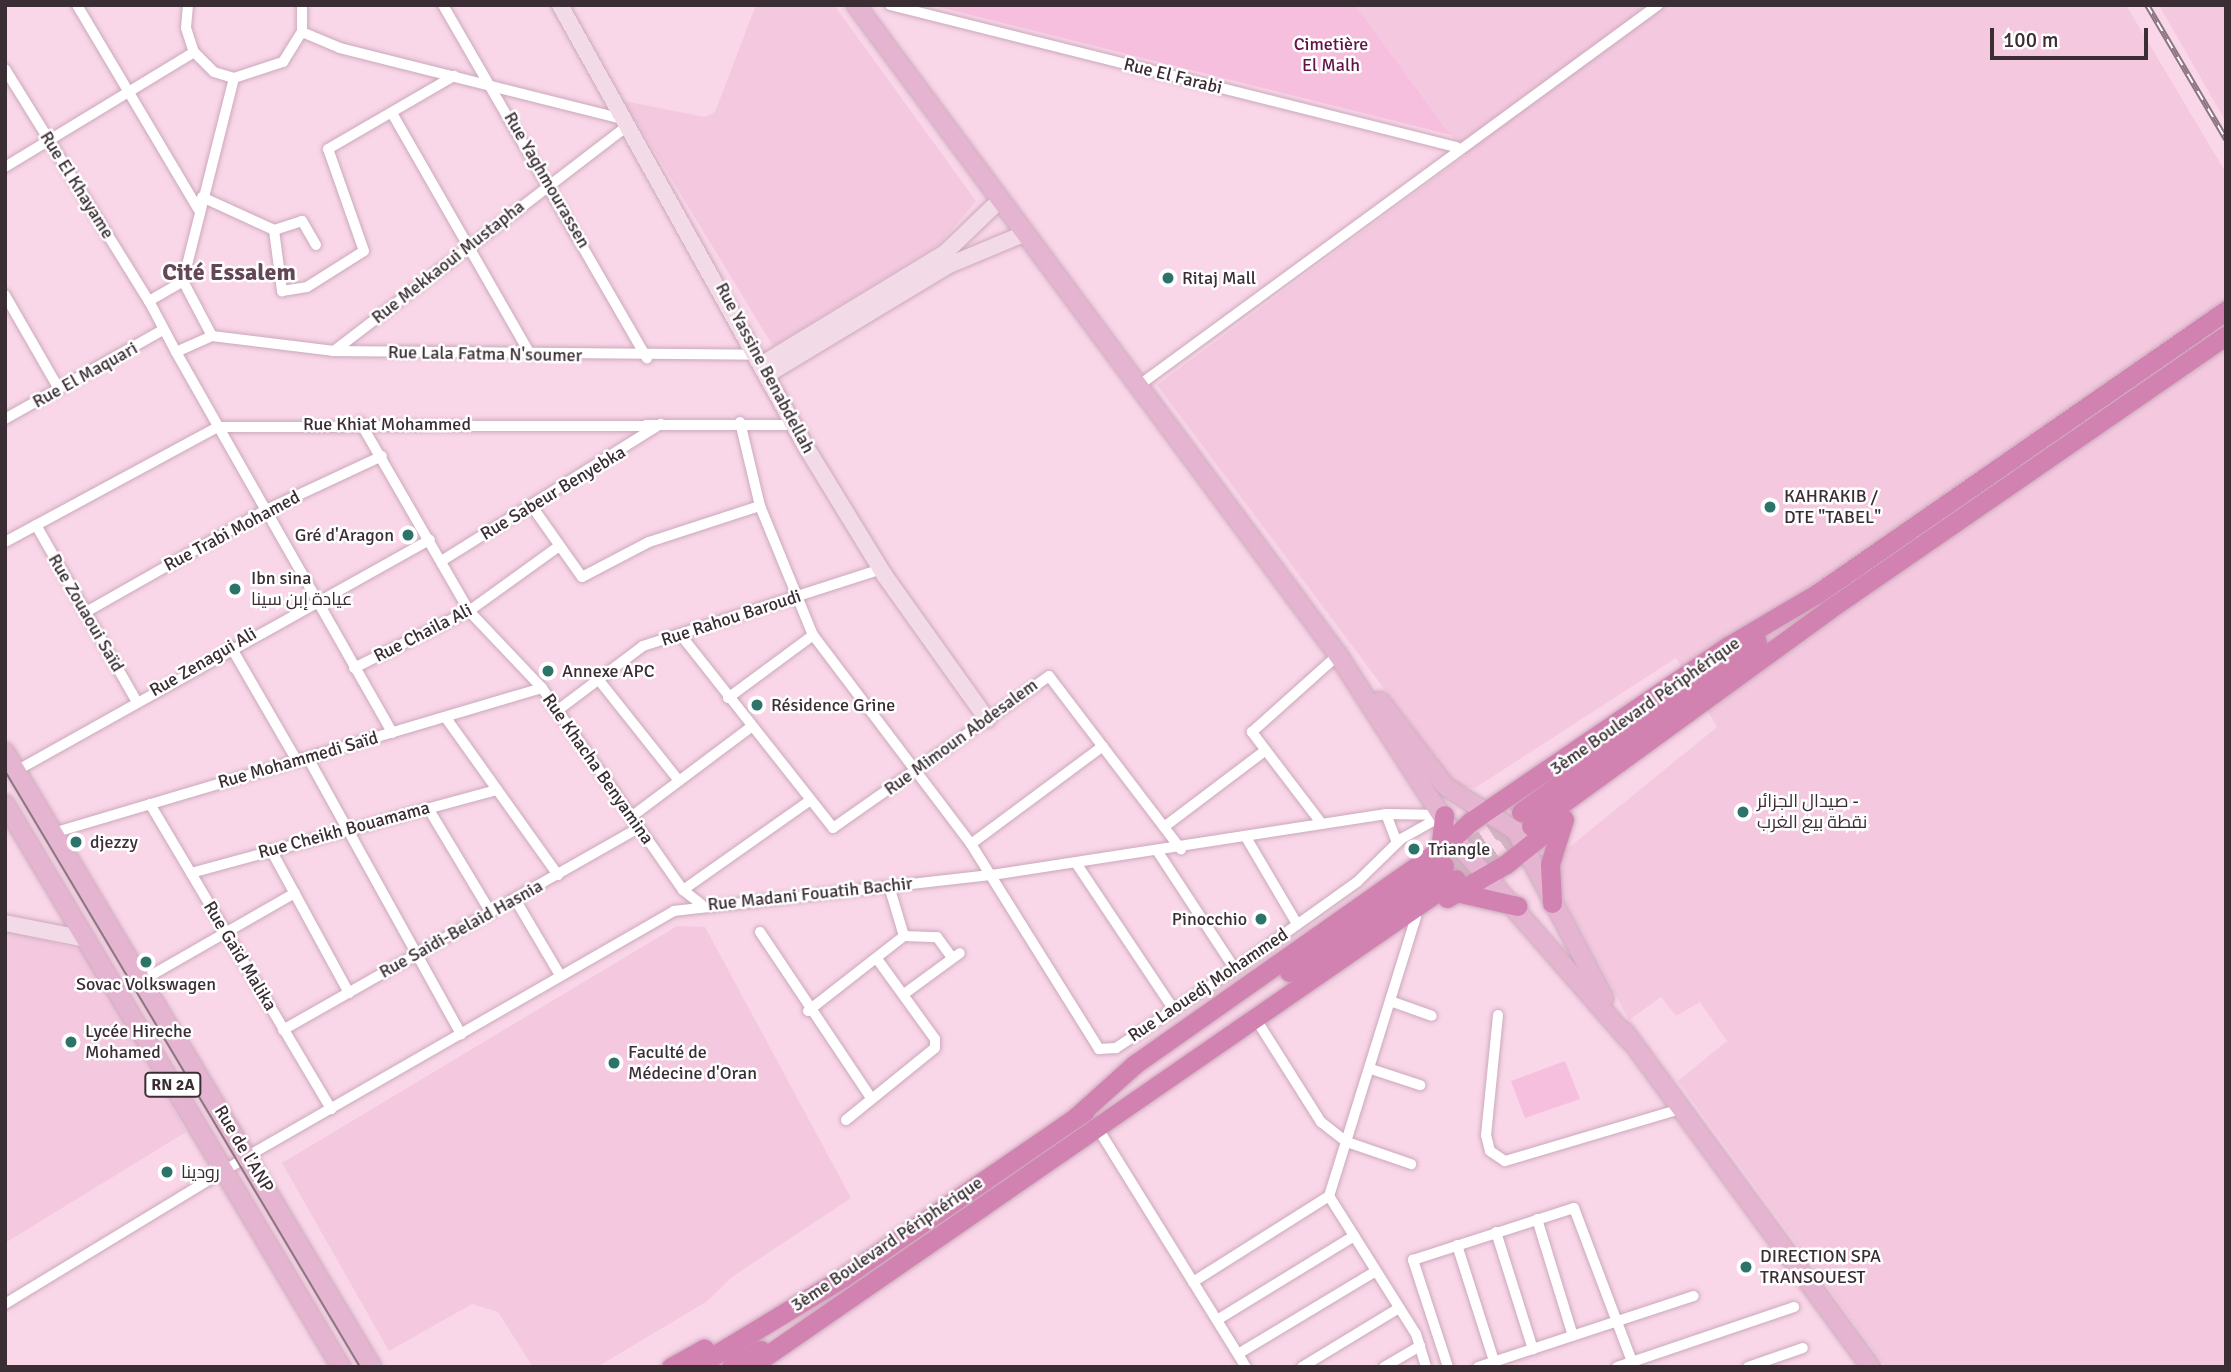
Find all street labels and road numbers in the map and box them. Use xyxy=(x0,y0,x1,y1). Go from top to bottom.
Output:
street label: Rue El Farabi xyxy=(1122,53,1224,99)
street label: Rue Yaghmourassen xyxy=(499,108,595,252)
street label: Rue El Khayame xyxy=(35,127,119,243)
street label: Rue Mekkaoui Mustapha xyxy=(367,196,529,328)
street label: Rue Yassine Benabdellah xyxy=(711,279,819,457)
street label: Rue El Maquari xyxy=(29,337,141,413)
street label: Rue Lala Fatma N'soumer xyxy=(388,342,582,366)
street label: Rue Khiat Mohammed xyxy=(303,413,471,435)
street label: Rue Sabeur Benyebka xyxy=(476,441,630,545)
street label: Rue Trabi Mohamed xyxy=(160,486,304,576)
street label: Rue Zouaoui Saïd xyxy=(43,550,129,676)
street label: Rue Rahou Baroudi xyxy=(658,585,804,651)
street label: Rue Chaila Ali xyxy=(370,599,476,667)
street label: Rue Zenagui Ali xyxy=(146,623,260,701)
street label: 3ème Boulevard Périphérique xyxy=(1546,632,1744,780)
street label: Rue Mimoun Abdesalem xyxy=(880,674,1042,800)
street label: Rue Khacha Benyamina xyxy=(538,689,658,849)
street label: Rue Mohammedi Saïd xyxy=(215,727,381,793)
street label: Rue Cheikh Bouamama xyxy=(256,797,432,863)
street label: Rue Madani Fouatih Bachir xyxy=(706,872,914,916)
street label: Rue Saidi-Belaid Hasnia xyxy=(375,875,547,983)
street label: Rue Gaïd Malika xyxy=(199,897,281,1015)
street label: Rue Laouedj Mohammed xyxy=(1124,923,1292,1047)
road number: RN 2A xyxy=(143,1072,203,1098)
street label: Rue de l'ANP xyxy=(210,1102,278,1196)
street label: 3ème Boulevard Périphérique xyxy=(787,1172,987,1316)

